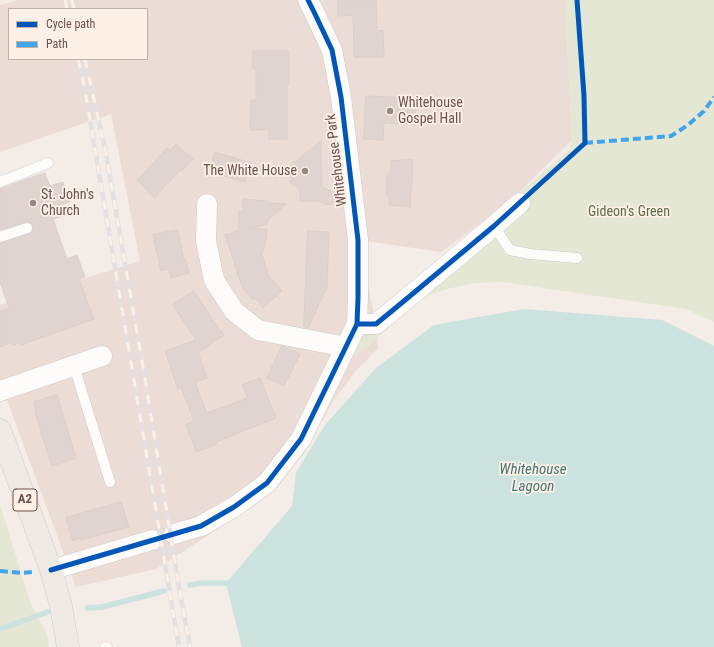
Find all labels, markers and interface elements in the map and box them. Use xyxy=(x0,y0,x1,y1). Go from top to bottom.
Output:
legend xyxy=(8,8,148,60)
text: Cycle path xyxy=(46,17,95,31)
text: Path xyxy=(46,37,68,51)
place label: Whitehouse Gospel Hall xyxy=(398,95,463,128)
marker: Whitehouse Gospel Hall xyxy=(385,106,395,116)
street label: Whitehouse Park xyxy=(323,113,351,207)
place label: The White House xyxy=(203,163,297,179)
marker: The White House xyxy=(300,166,310,176)
place label: St. John's Church xyxy=(41,187,94,220)
marker: St. John's Church xyxy=(28,198,38,208)
park label: Gideon's Green xyxy=(588,204,670,220)
water label: Whitehouse Lagoon xyxy=(499,461,567,496)
road number: A2 xyxy=(13,489,37,511)

